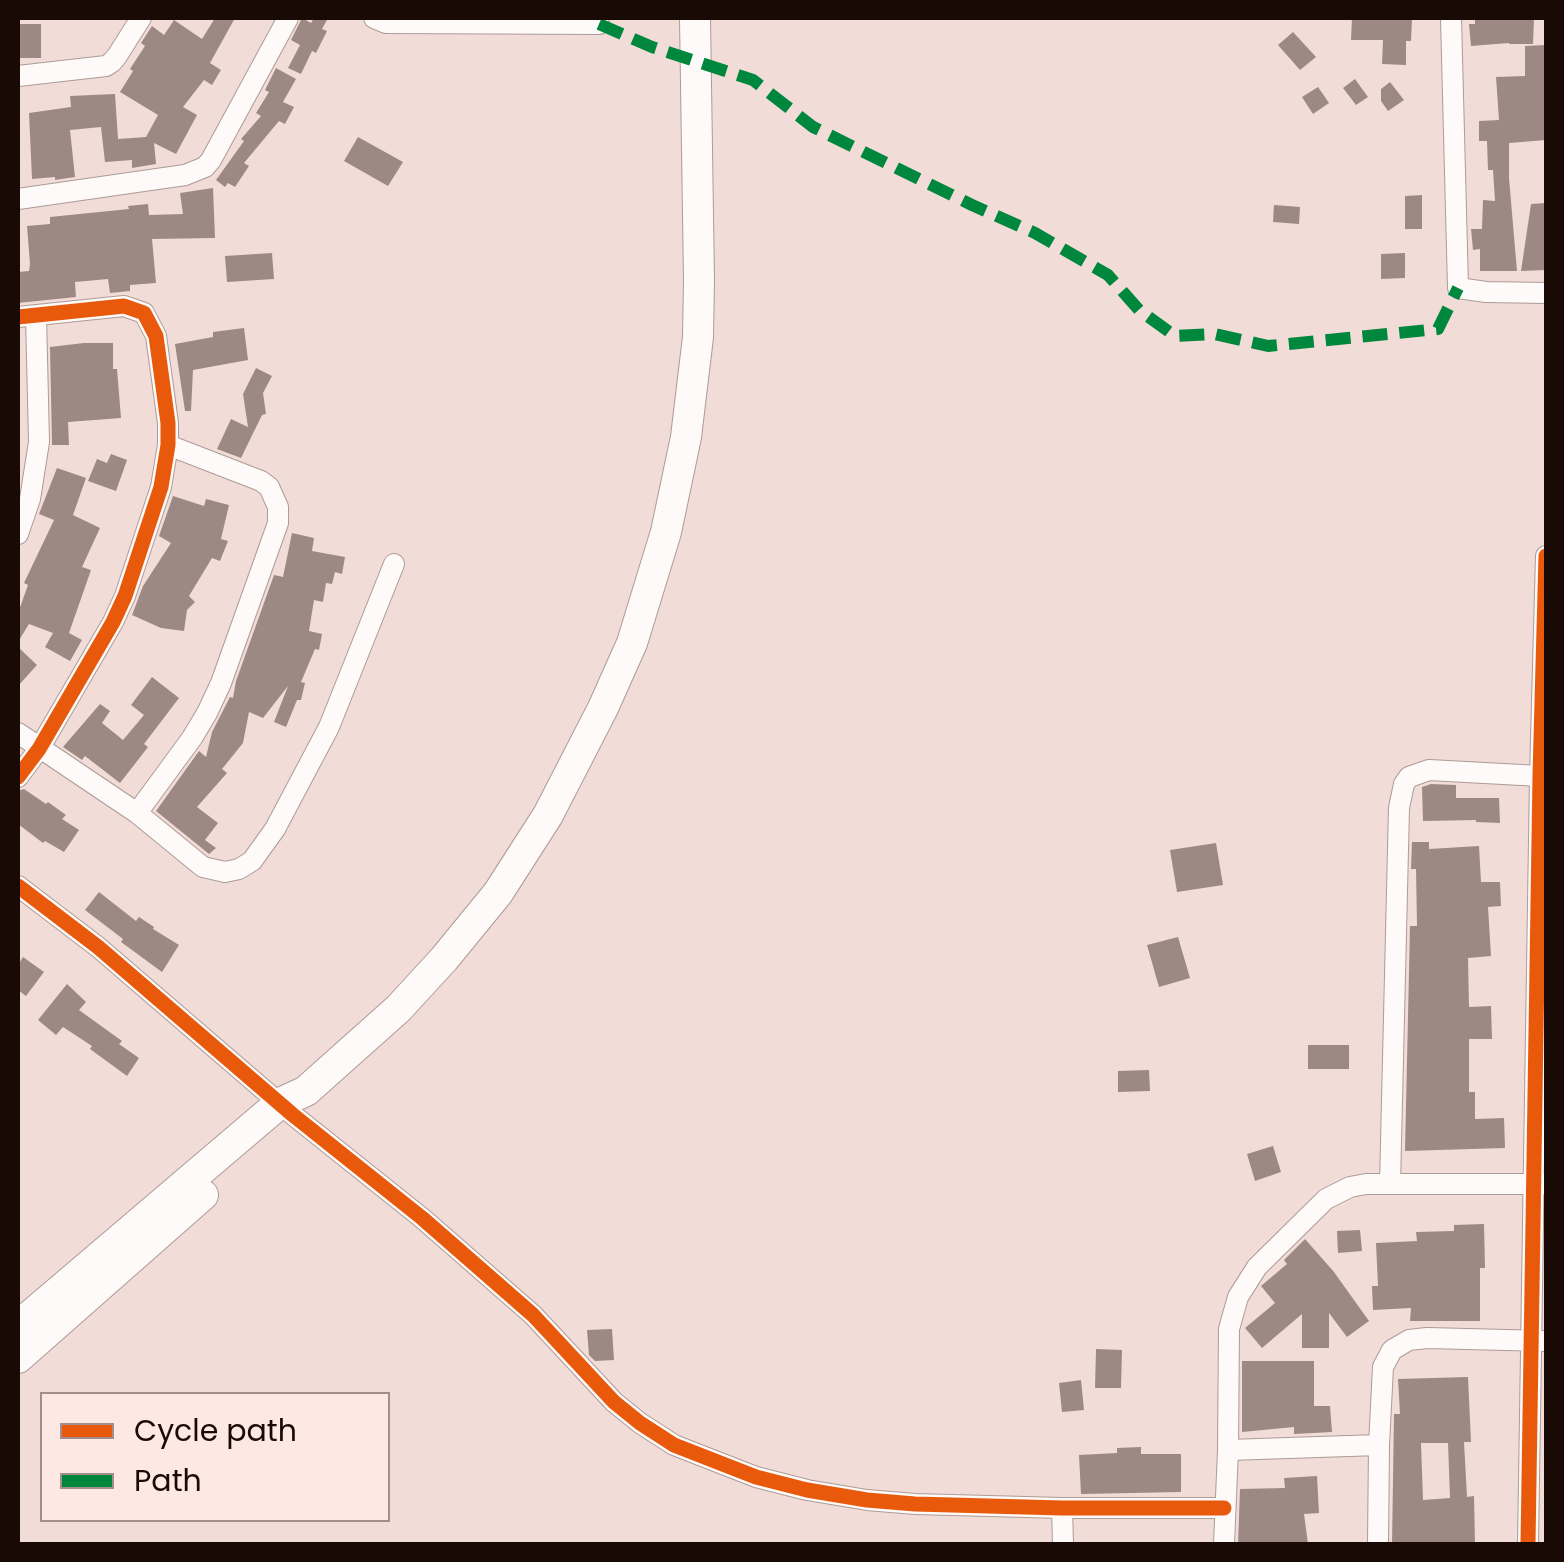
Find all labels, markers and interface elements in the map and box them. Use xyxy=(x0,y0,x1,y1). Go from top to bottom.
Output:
legend xyxy=(40,1392,390,1522)
text: Cycle path xyxy=(134,1409,297,1452)
text: Path xyxy=(134,1459,202,1502)

